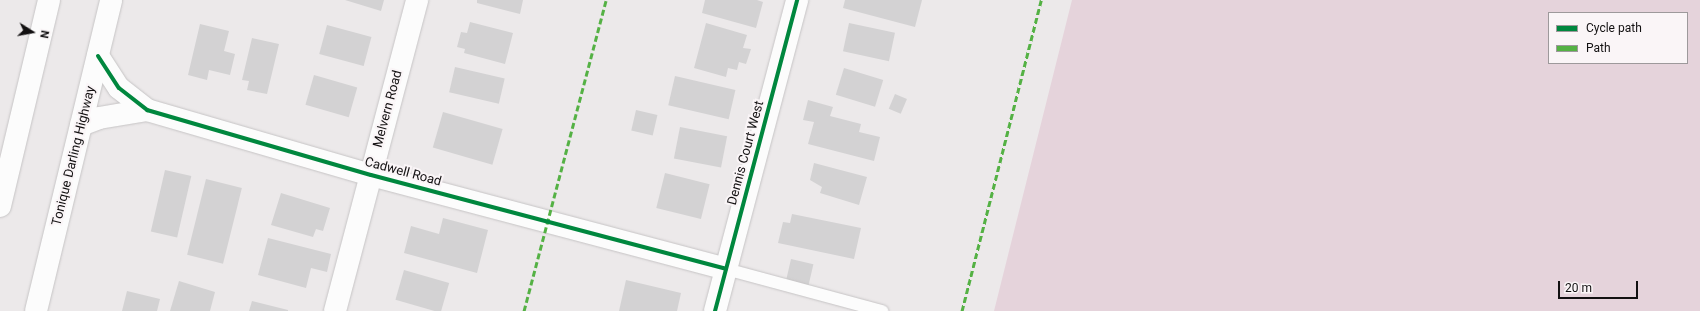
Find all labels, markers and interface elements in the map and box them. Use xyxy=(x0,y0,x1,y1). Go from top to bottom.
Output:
north arrow xyxy=(12,12,52,52)
legend xyxy=(1548,12,1688,64)
text: Cycle path xyxy=(1586,21,1642,35)
text: N xyxy=(37,29,51,39)
text: Path xyxy=(1586,41,1611,55)
street label: Melvern Road xyxy=(370,69,406,149)
street label: Tonique Darling Highway xyxy=(49,85,99,227)
street label: Dennis Court West xyxy=(725,99,767,207)
street label: Cadwell Road xyxy=(363,154,443,190)
scale bar xyxy=(1560,273,1640,299)
text: 20 m xyxy=(1565,281,1592,295)

